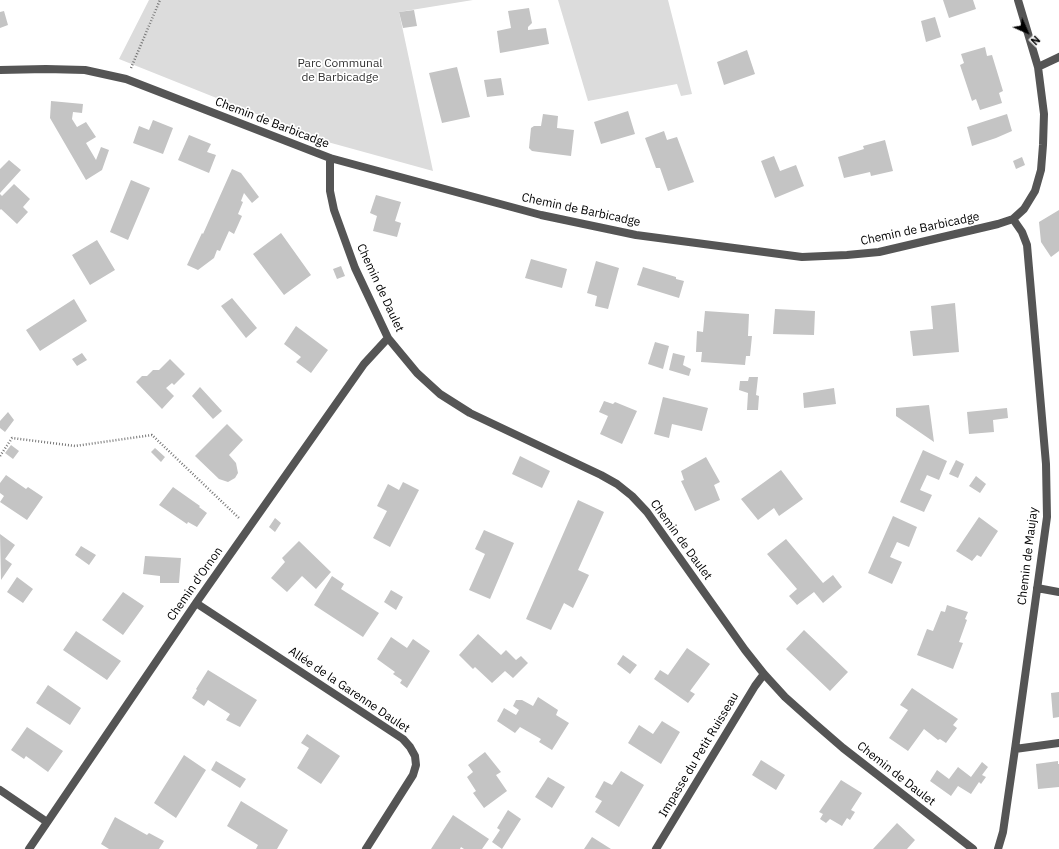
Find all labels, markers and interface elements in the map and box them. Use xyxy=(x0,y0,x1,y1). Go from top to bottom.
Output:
north arrow xyxy=(1007,12,1047,52)
text: N xyxy=(1028,33,1043,48)
park label: Parc Communal de Barbicadge xyxy=(297,57,383,85)
street label: Chemin de Barbicadge xyxy=(213,95,331,151)
street label: Chemin de Barbicadge xyxy=(520,190,642,230)
street label: Chemin de Barbicadge xyxy=(859,209,981,249)
street label: Chemin de Daulet xyxy=(353,242,407,334)
street label: Chemin de Daulet xyxy=(647,497,715,583)
street label: Chemin de Maujay xyxy=(1015,506,1041,606)
street label: Chemin d'Ornon xyxy=(164,544,226,624)
street label: Allée de la Garenne Daulet xyxy=(286,644,412,736)
street label: Impasse du Petit Ruisseau xyxy=(656,690,742,820)
street label: Chemin de Daulet xyxy=(854,739,938,809)

